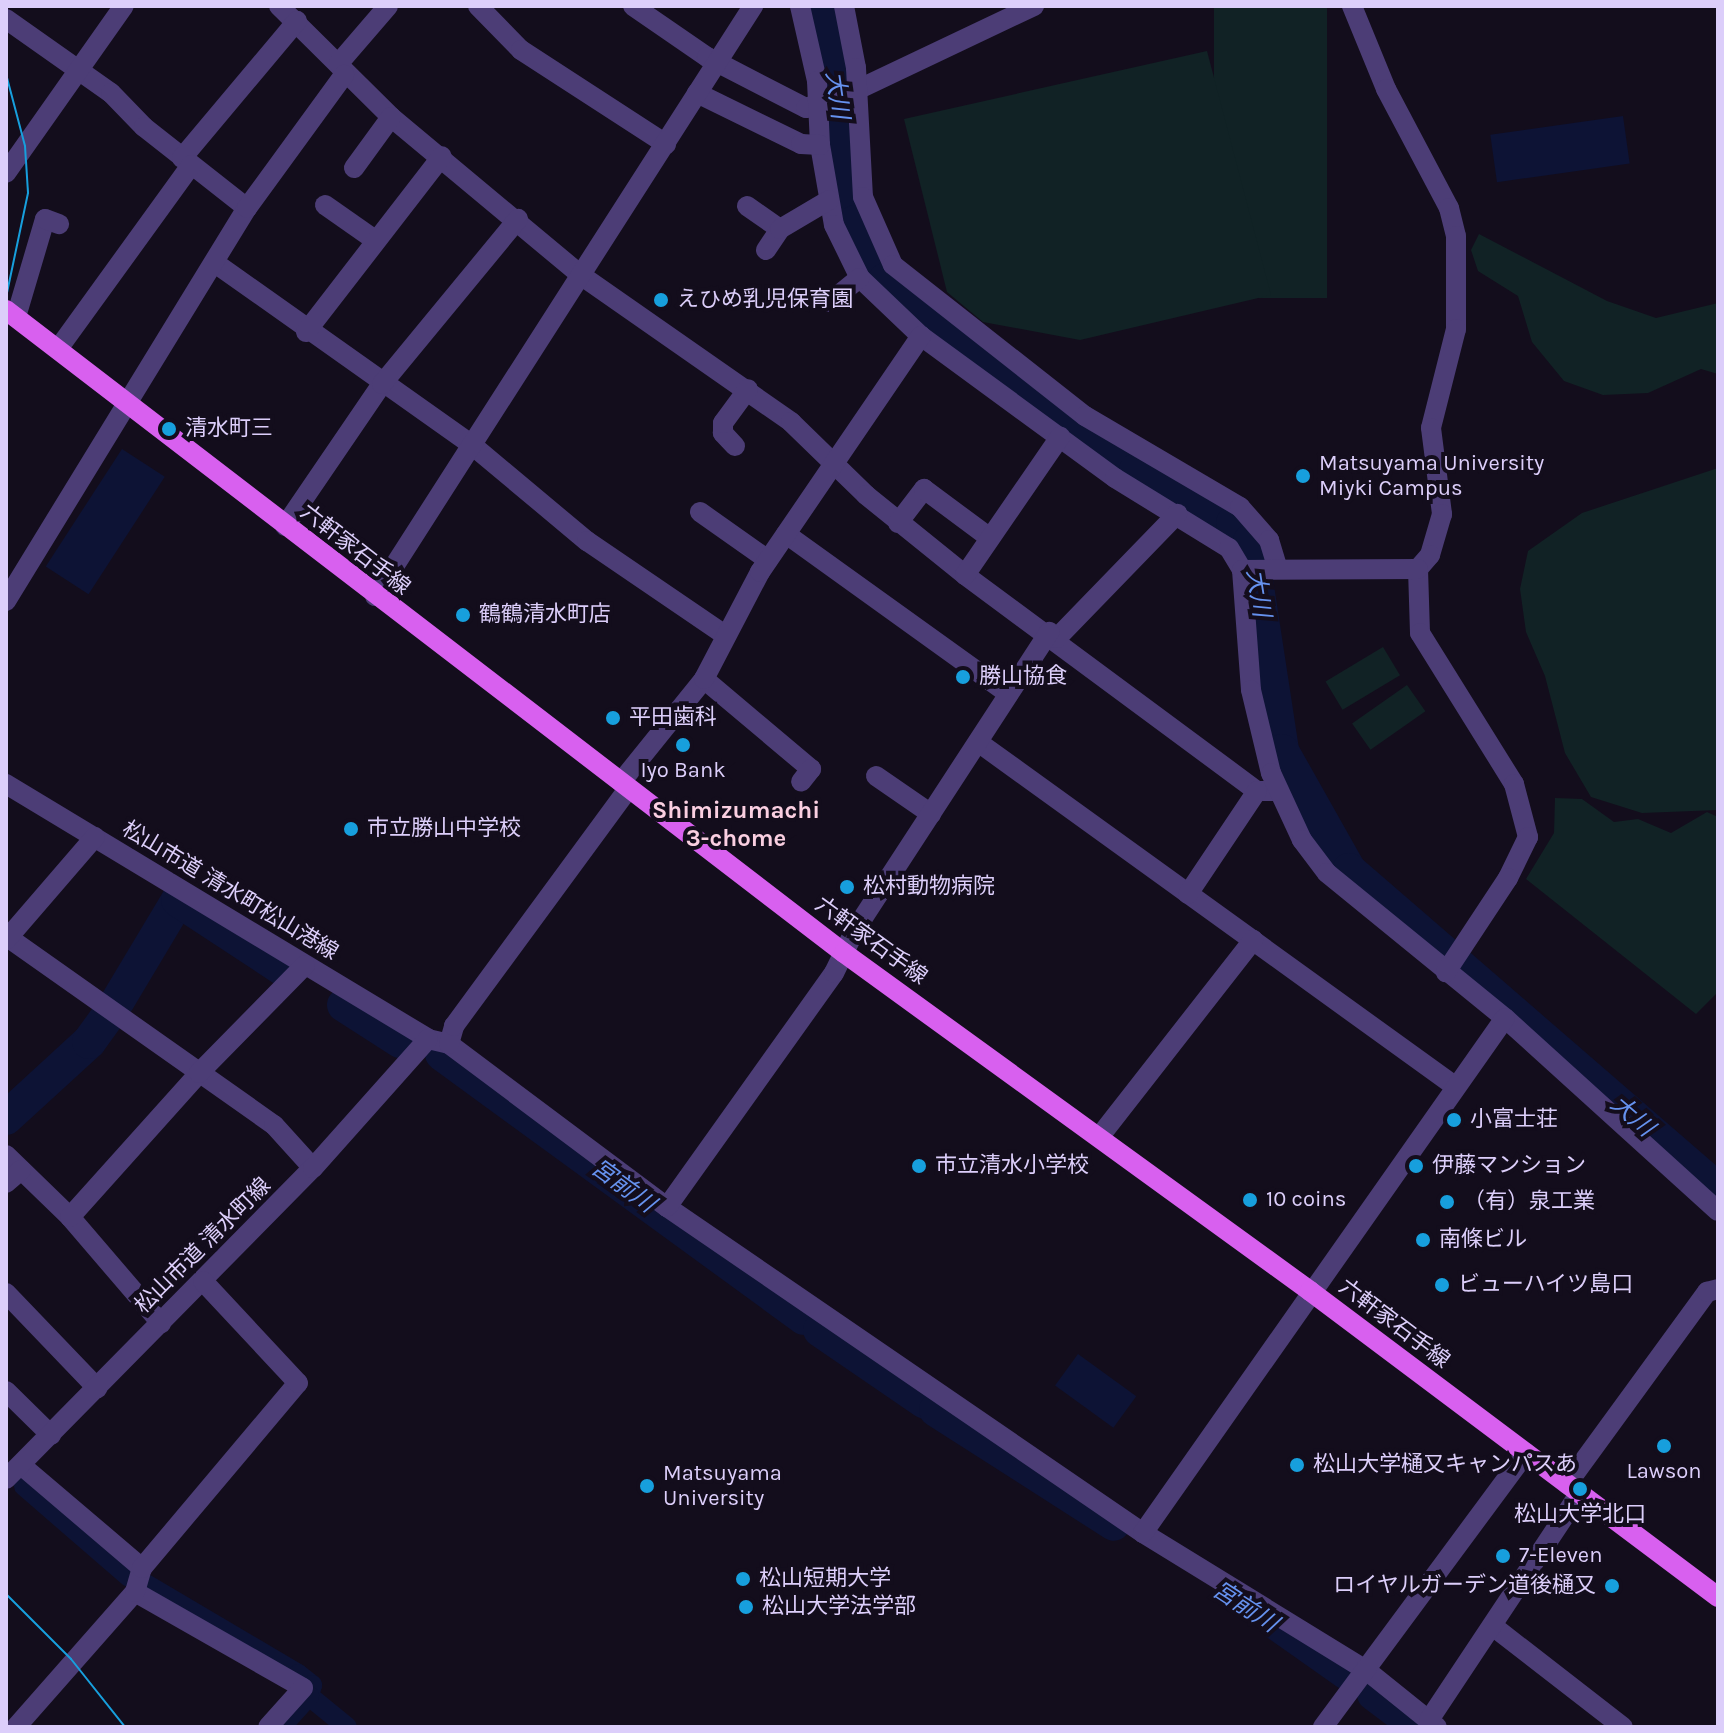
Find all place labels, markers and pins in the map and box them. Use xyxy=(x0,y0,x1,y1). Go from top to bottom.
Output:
place label: えひめ乳児保育園 xyxy=(677,287,853,313)
marker: えひめ乳児保育園 xyxy=(652,291,670,309)
place label: 清水町三 xyxy=(185,416,273,442)
marker: 清水町三 xyxy=(160,420,178,438)
place label: Matsuyama University Miyki Campus xyxy=(1319,450,1544,502)
marker: Matsuyama University Miyki Campus xyxy=(1294,467,1312,485)
place label: 鶴鶴清水町店 xyxy=(479,602,611,628)
marker: 鶴鶴清水町店 xyxy=(454,606,472,624)
place label: 勝山協食 xyxy=(979,664,1067,690)
marker: 勝山協食 xyxy=(954,668,972,686)
place label: 平田歯科 xyxy=(629,705,717,731)
marker: 平田歯科 xyxy=(604,709,622,727)
marker: Iyo Bank xyxy=(674,736,692,754)
place label: Iyo Bank xyxy=(640,758,726,784)
place label: 市立勝山中学校 xyxy=(367,816,521,842)
marker: 市立勝山中学校 xyxy=(342,820,360,838)
place label: 松村動物病院 xyxy=(863,874,995,900)
marker: 松村動物病院 xyxy=(838,878,856,896)
place label: 小富士荘 xyxy=(1470,1107,1558,1133)
marker: 小富士荘 xyxy=(1445,1111,1463,1129)
place label: 市立清水小学校 xyxy=(935,1153,1089,1179)
place label: 伊藤マンション xyxy=(1432,1153,1586,1179)
marker: 市立清水小学校 xyxy=(910,1157,928,1175)
marker: 伊藤マンション xyxy=(1407,1157,1425,1175)
place label: 10 coins xyxy=(1266,1187,1346,1213)
place label: （有）泉工業 xyxy=(1463,1189,1595,1215)
marker: 10 coins xyxy=(1241,1191,1259,1209)
marker: （有）泉工業 xyxy=(1438,1193,1456,1211)
place label: 南條ビル xyxy=(1439,1227,1527,1253)
marker: 南條ビル xyxy=(1414,1231,1432,1249)
place label: ビューハイツ島口 xyxy=(1458,1272,1634,1298)
marker: ビューハイツ島口 xyxy=(1433,1276,1451,1294)
marker: Lawson xyxy=(1655,1437,1673,1455)
place label: 松山大学樋又キャンパスあ xyxy=(1313,1452,1577,1478)
marker: 松山大学樋又キャンパスあ xyxy=(1288,1456,1306,1474)
place label: Lawson xyxy=(1626,1459,1702,1485)
place label: Matsuyama University xyxy=(663,1460,782,1512)
marker: Matsuyama University xyxy=(638,1477,656,1495)
marker: 松山大学北口 xyxy=(1571,1480,1589,1498)
place label: 松山大学北口 xyxy=(1514,1502,1646,1528)
place label: 7-Eleven xyxy=(1519,1543,1602,1569)
marker: 7-Eleven xyxy=(1494,1547,1512,1565)
place label: 松山短期大学 xyxy=(759,1566,891,1592)
marker: 松山短期大学 xyxy=(734,1570,752,1588)
place label: ロイヤルガーデン道後樋又 xyxy=(1332,1573,1596,1599)
marker: ロイヤルガーデン道後樋又 xyxy=(1603,1577,1621,1595)
place label: 松山大学法学部 xyxy=(762,1594,916,1620)
marker: 松山大学法学部 xyxy=(737,1598,755,1616)

